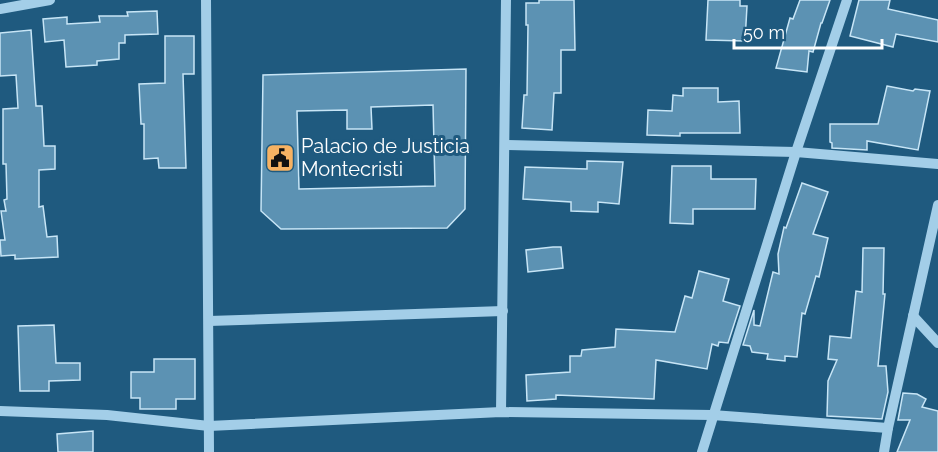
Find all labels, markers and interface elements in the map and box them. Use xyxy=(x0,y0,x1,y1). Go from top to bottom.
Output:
scale bar xyxy=(734,12,882,50)
text: 50 m xyxy=(743,22,785,43)
place label: Palacio de Justicia Montecristi xyxy=(301,134,470,181)
public building icon: Palacio de Justicia Montecristi xyxy=(264,142,296,174)

